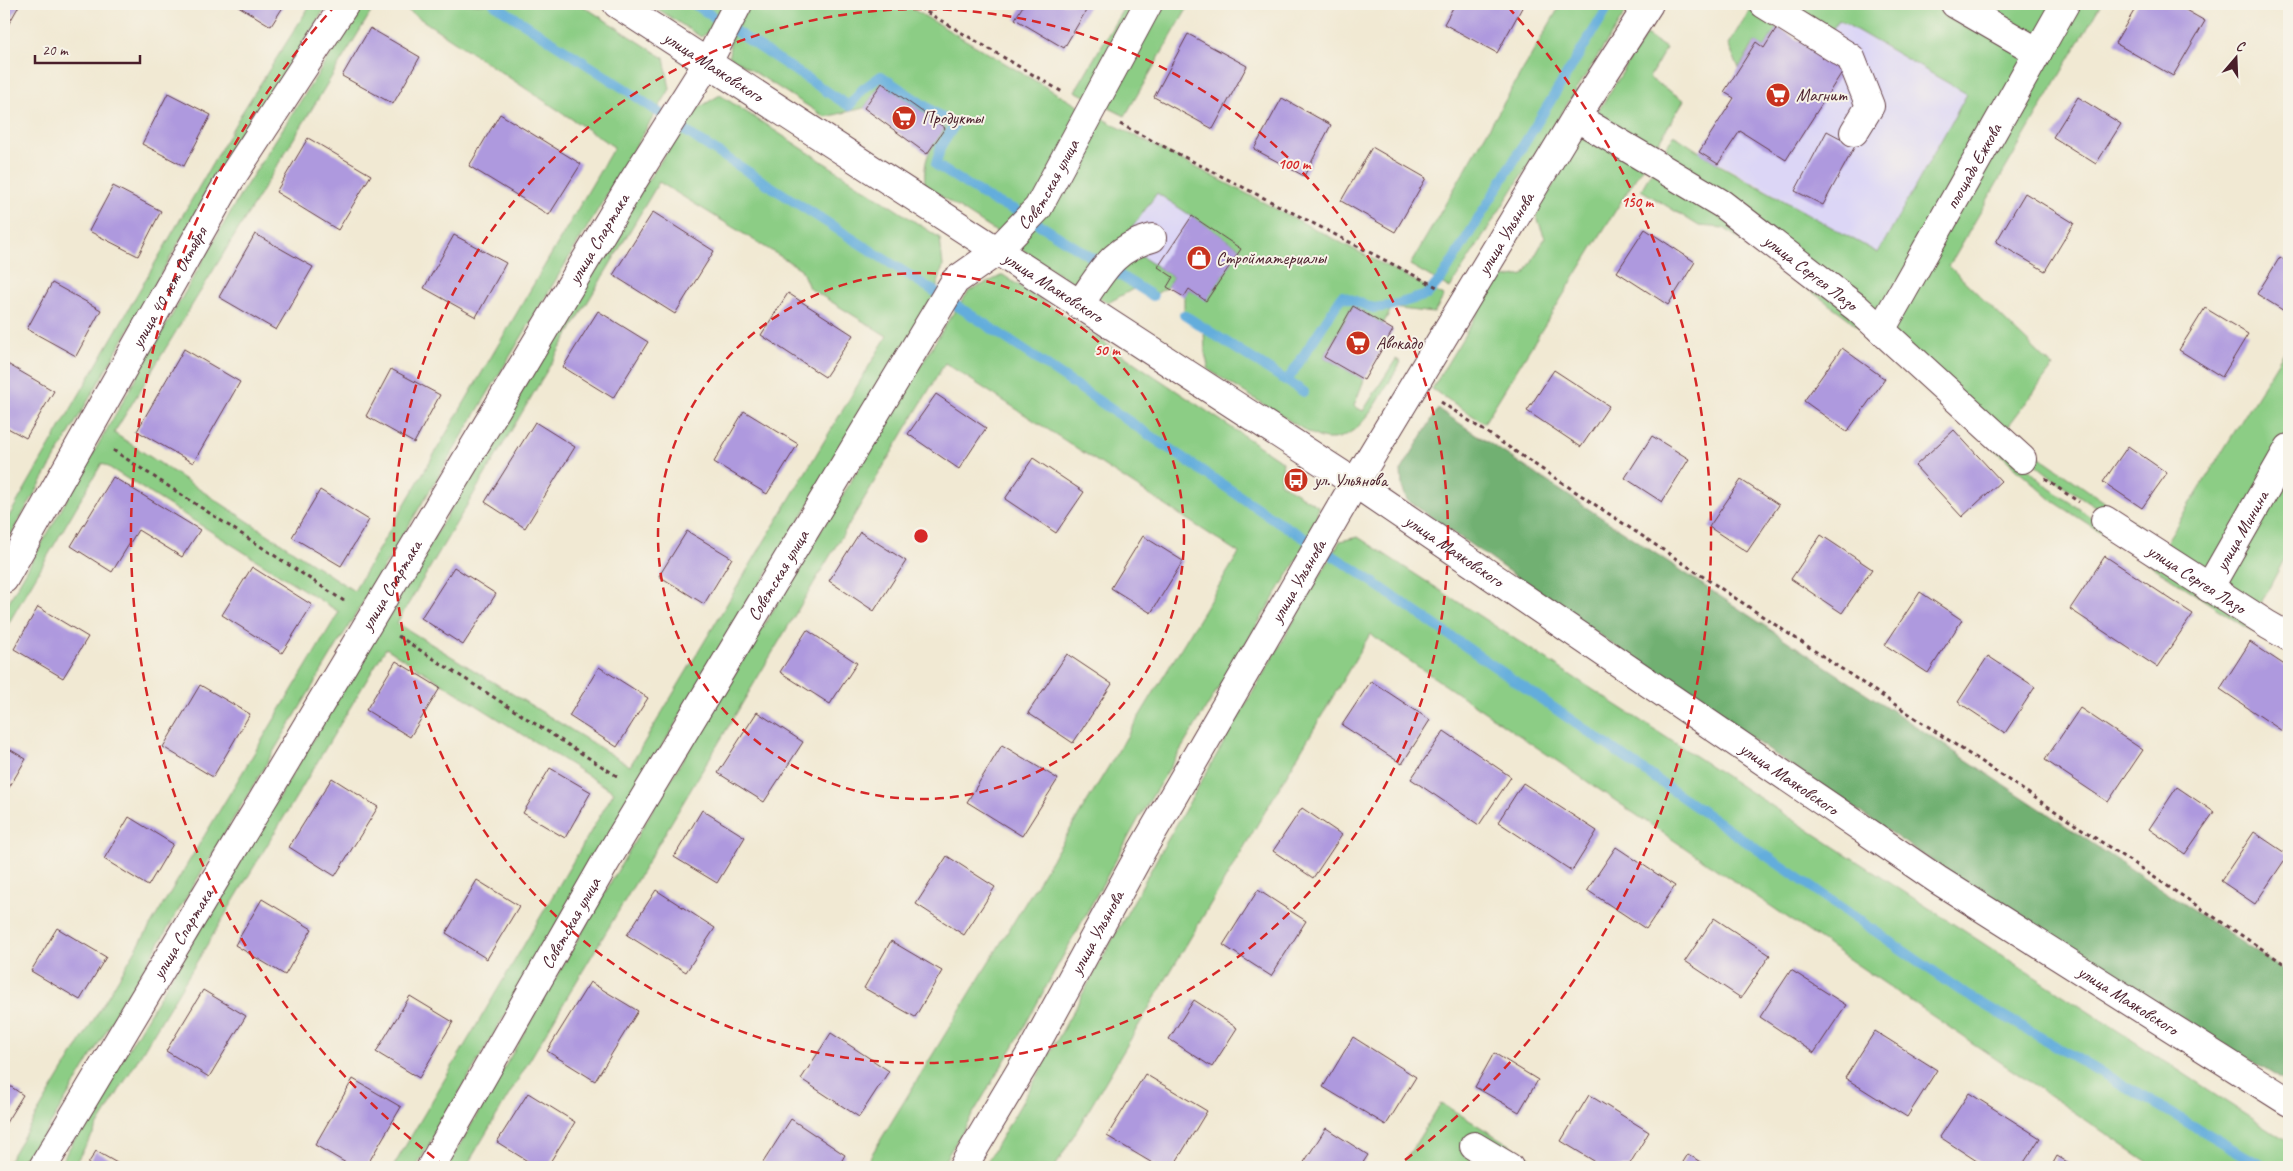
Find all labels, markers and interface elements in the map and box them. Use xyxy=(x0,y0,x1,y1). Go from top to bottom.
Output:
street label: улица Маяковского xyxy=(659,26,769,108)
scale bar xyxy=(35,32,140,64)
north arrow xyxy=(2210,32,2260,82)
text: С xyxy=(2234,37,2248,56)
text: 20 m xyxy=(42,41,69,60)
supermarket icon: Магнит xyxy=(1765,82,1791,108)
place label: Магнит xyxy=(1796,84,1848,106)
supermarket icon: Продукты xyxy=(891,105,917,131)
place label: Продукты xyxy=(922,107,985,129)
street label: площадь Ежкова xyxy=(1940,118,2007,213)
street label: Советская улица xyxy=(1013,135,1084,234)
text: 100 m xyxy=(1278,155,1312,174)
street label: улица Ульянова xyxy=(1472,187,1540,279)
street label: улица Спартака xyxy=(563,188,635,288)
text: 150 m xyxy=(1621,193,1655,212)
street label: улица 40 лет Октября xyxy=(126,222,213,353)
street label: улица Сергея Лазо xyxy=(1759,229,1863,316)
shop icon: Стройматериалы xyxy=(1186,245,1212,271)
street label: улица Маяковского xyxy=(998,246,1109,328)
place label: Стройматериалы xyxy=(1216,247,1327,269)
supermarket icon: Авокадо xyxy=(1345,330,1371,356)
place label: Авокадо xyxy=(1376,332,1424,354)
text: 50 m xyxy=(1094,341,1121,360)
bus stop icon: ул. Ульянова xyxy=(1283,467,1309,493)
place label: ул. Ульянова xyxy=(1313,469,1389,491)
street label: улица Минина xyxy=(2210,485,2274,576)
street label: улица Маяковского xyxy=(1400,509,1509,593)
street label: Советская улица xyxy=(742,525,814,625)
centre of rings xyxy=(912,527,930,545)
street label: улица Ульянова xyxy=(1265,534,1332,627)
street label: улица Спартака xyxy=(355,535,427,635)
street label: улица Сергея Лазо xyxy=(2143,539,2251,620)
street label: улица Маяковского xyxy=(1735,737,1844,821)
street label: Советская улица xyxy=(536,873,606,973)
street label: улица Спартака xyxy=(147,883,219,984)
street label: улица Ульянова xyxy=(1065,885,1129,979)
street label: улица Маяковского xyxy=(2073,960,2184,1041)

